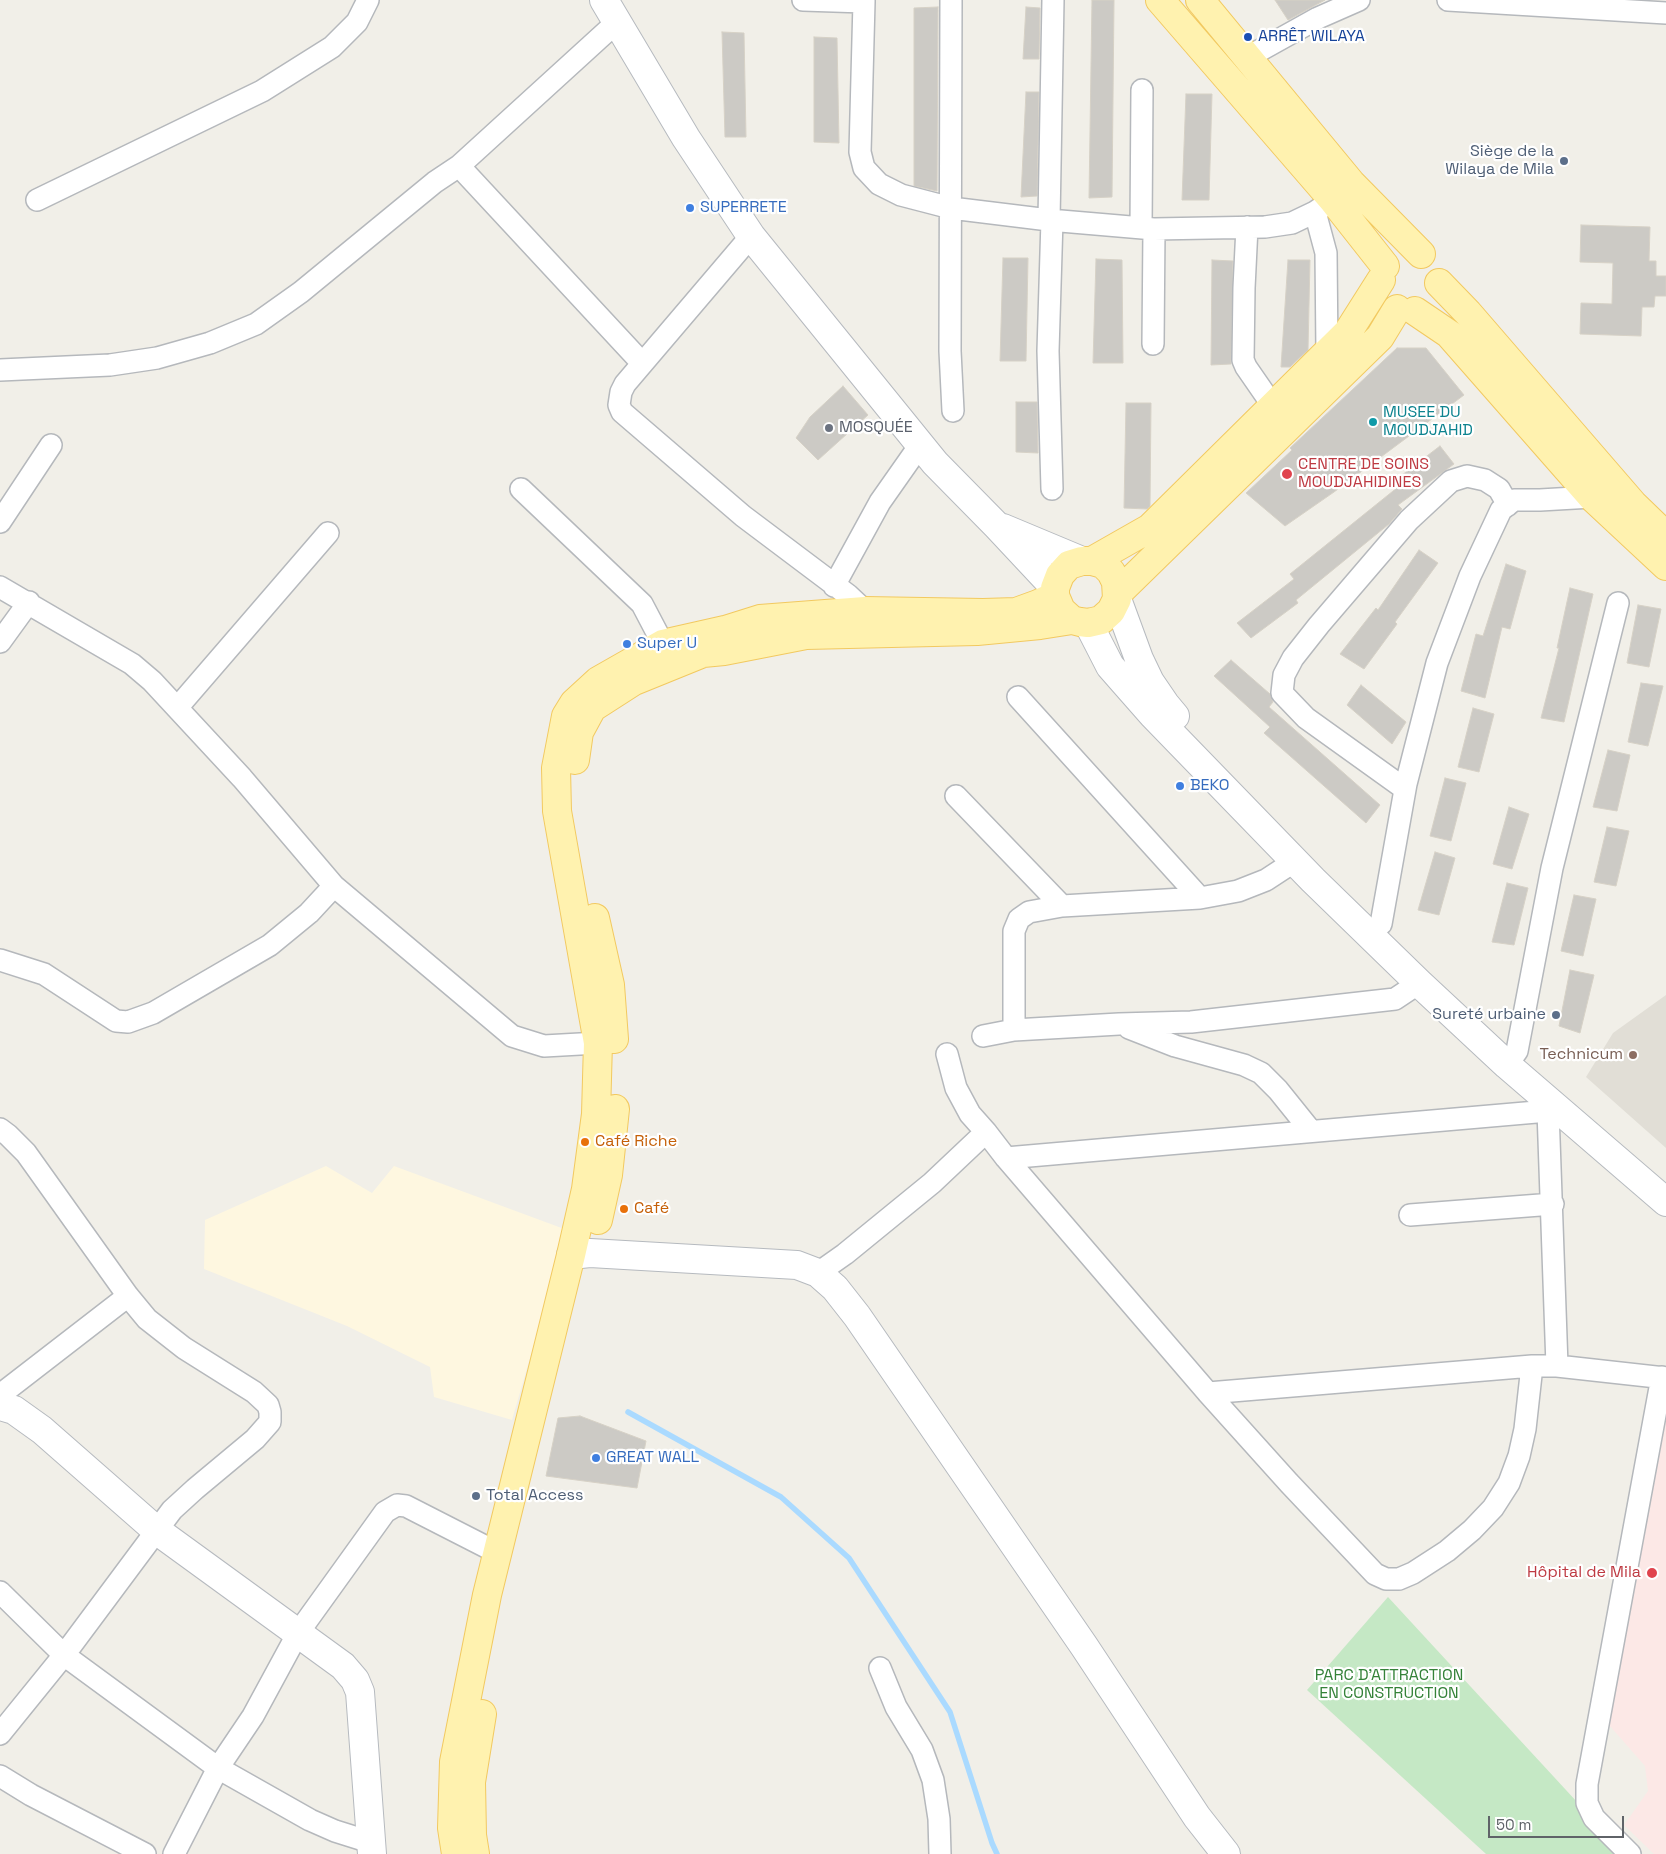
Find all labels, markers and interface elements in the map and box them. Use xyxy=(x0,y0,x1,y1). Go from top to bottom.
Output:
place label: ARRÊT WILAYA xyxy=(1258,27,1365,47)
marker: ARRÊT WILAYA xyxy=(1242,31,1254,43)
place label: Siège de la Wilaya de Mila xyxy=(1445,142,1554,180)
marker: Siège de la Wilaya de Mila xyxy=(1558,155,1570,167)
place label: SUPERRETE xyxy=(700,198,787,218)
marker: SUPERRETE xyxy=(684,202,696,214)
place label: MUSEE DU MOUDJAHID xyxy=(1383,403,1473,441)
marker: MUSEE DU MOUDJAHID xyxy=(1367,416,1379,428)
place label: MOSQUÉE xyxy=(839,418,913,438)
marker: MOSQUÉE xyxy=(823,422,835,434)
place label: CENTRE DE SOINS MOUDJAHIDINES xyxy=(1298,455,1429,493)
marker: CENTRE DE SOINS MOUDJAHIDINES xyxy=(1280,467,1294,481)
place label: Super U xyxy=(637,634,697,654)
marker: Super U xyxy=(621,638,633,650)
place label: BEKO xyxy=(1190,776,1230,796)
marker: BEKO xyxy=(1174,780,1186,792)
place label: Sureté urbaine xyxy=(1432,1005,1546,1025)
marker: Sureté urbaine xyxy=(1550,1009,1562,1021)
place label: Technicum xyxy=(1540,1045,1623,1065)
marker: Technicum xyxy=(1627,1049,1639,1061)
place label: Café Riche xyxy=(595,1132,677,1152)
marker: Café Riche xyxy=(579,1136,591,1148)
place label: Café xyxy=(634,1199,669,1219)
marker: Café xyxy=(618,1203,630,1215)
place label: GREAT WALL xyxy=(606,1448,699,1468)
marker: GREAT WALL xyxy=(590,1452,602,1464)
place label: Total Access xyxy=(486,1486,583,1506)
marker: Total Access xyxy=(470,1490,482,1502)
place label: Hôpital de Mila xyxy=(1527,1563,1641,1583)
marker: Hôpital de Mila xyxy=(1645,1566,1659,1580)
park label: PARC D'ATTRACTION EN CONSTRUCTION xyxy=(1315,1666,1463,1704)
scale bar xyxy=(1491,1806,1627,1838)
text: 50 m xyxy=(1496,1815,1531,1834)

